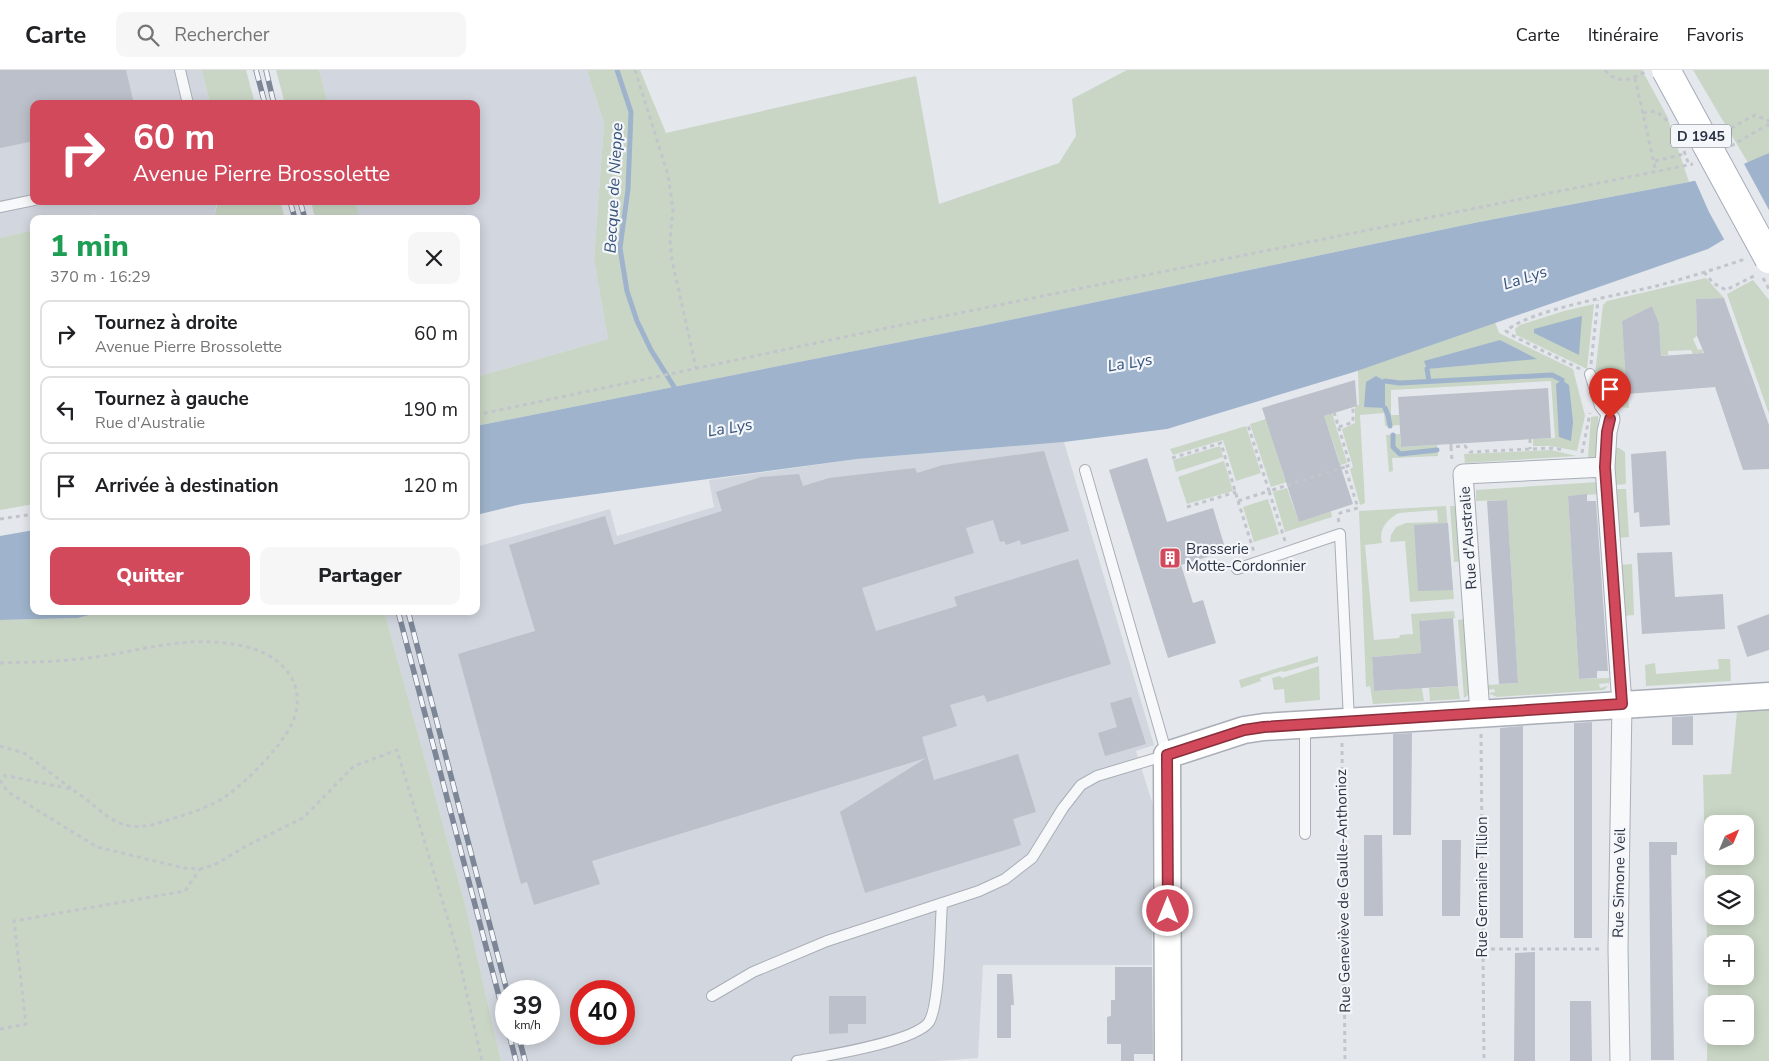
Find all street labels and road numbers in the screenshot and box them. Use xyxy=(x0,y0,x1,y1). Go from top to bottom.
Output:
road number: D 1945 xyxy=(1671,124,1731,148)
street label: Rue d'Australie xyxy=(1454,486,1482,590)
street label: Rue Geneviève de Gaulle-Anthonioz xyxy=(1331,769,1355,1013)
street label: Rue Germaine Tillion xyxy=(1472,817,1492,957)
street label: Rue Simone Veil xyxy=(1608,827,1630,938)

